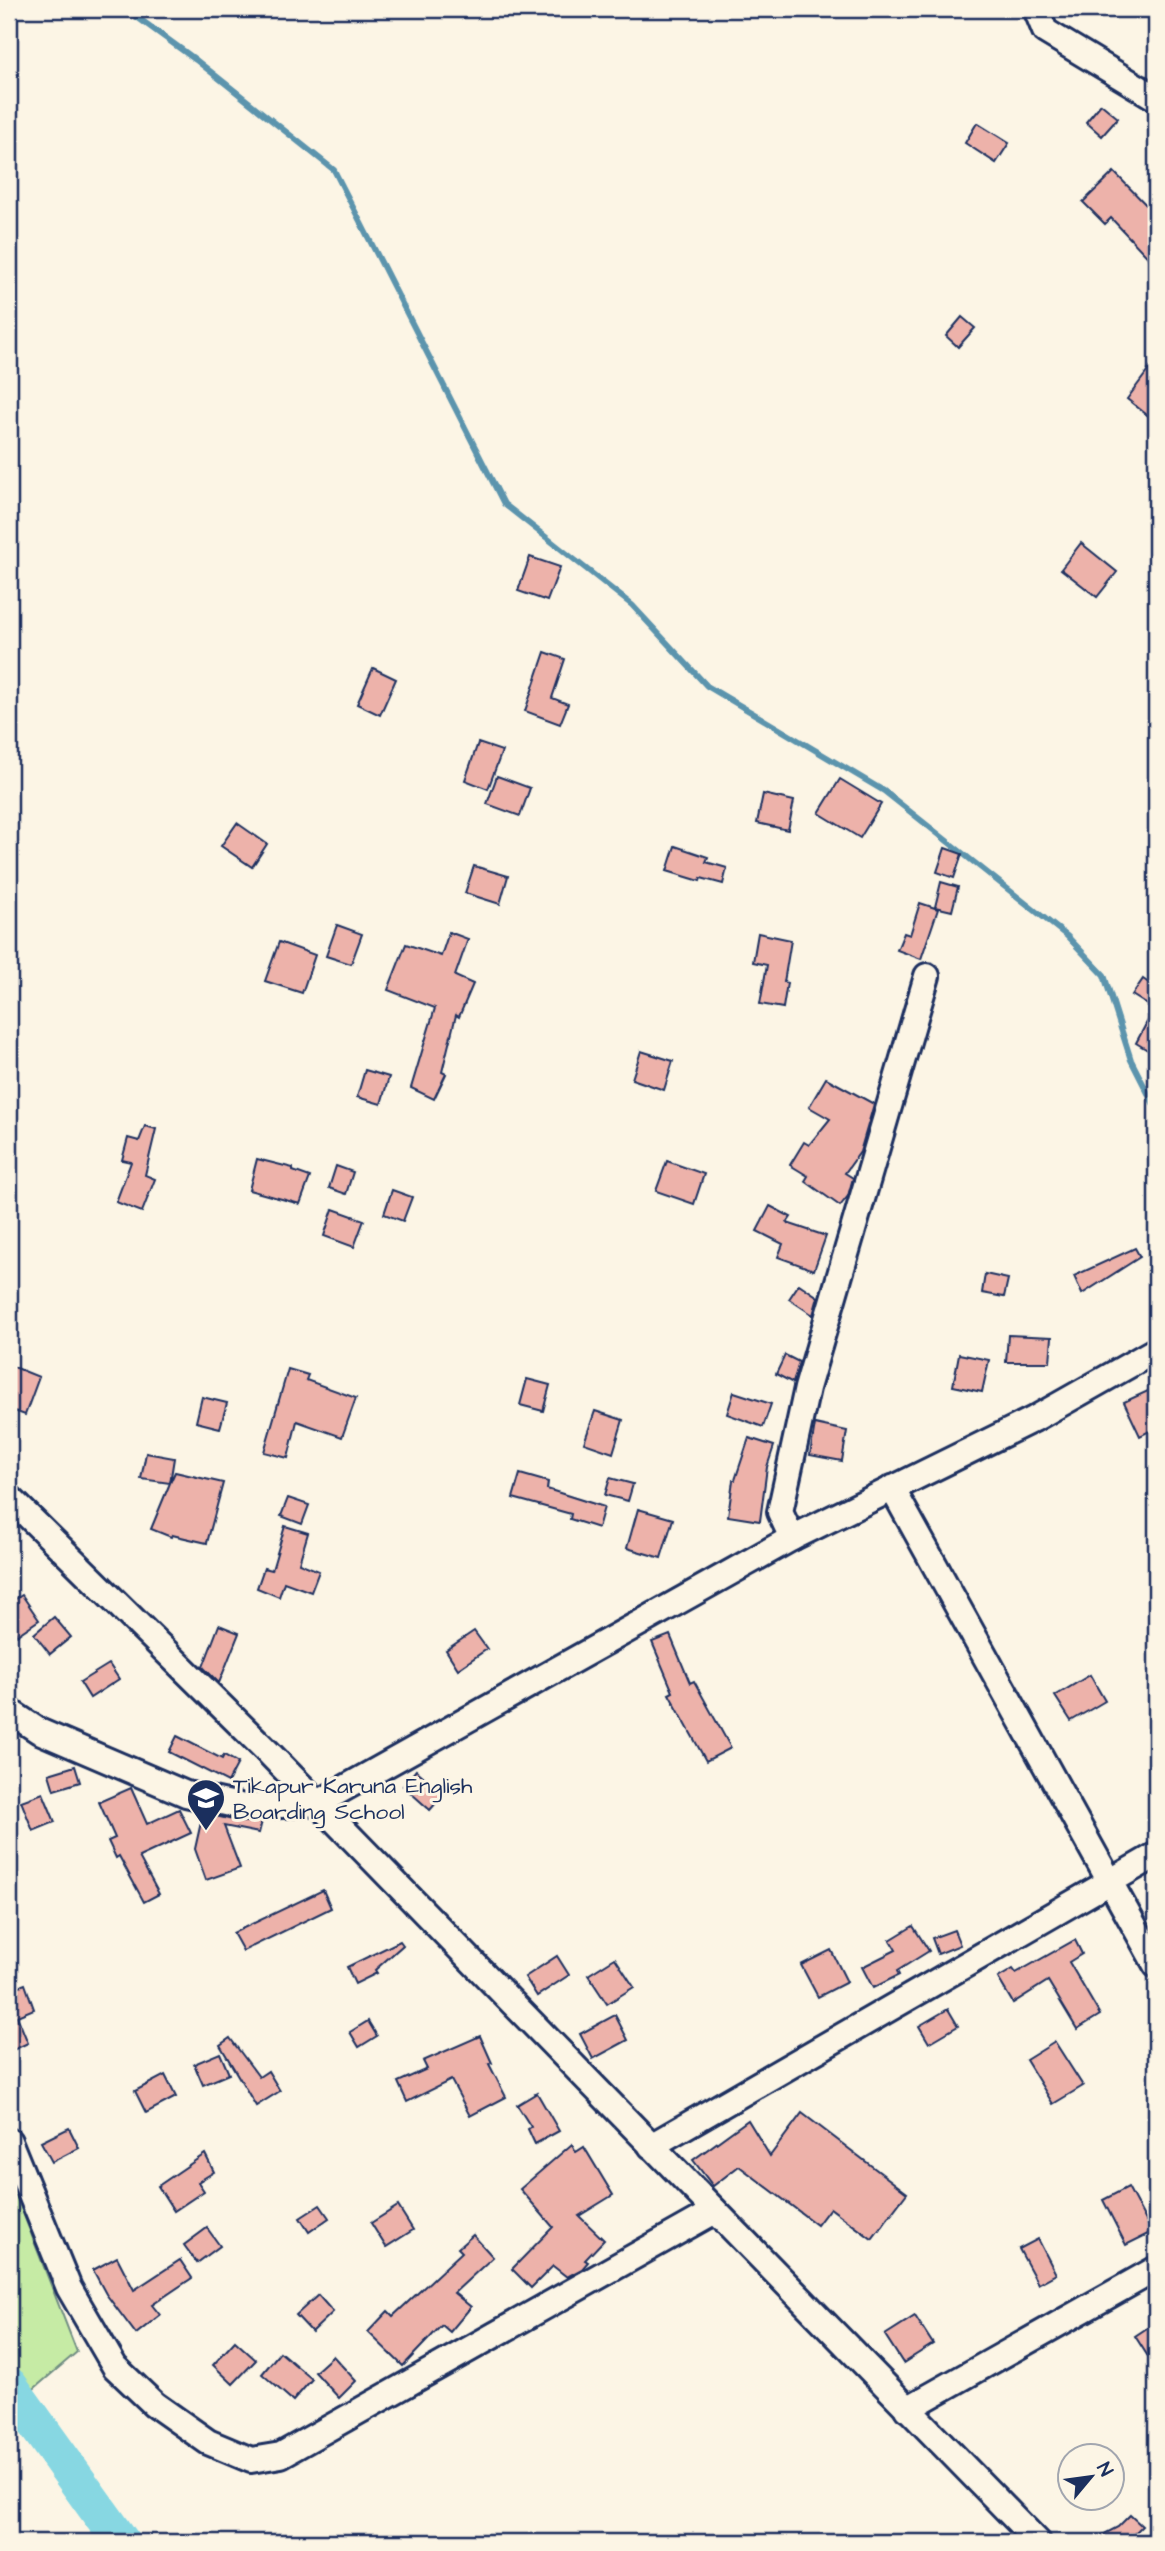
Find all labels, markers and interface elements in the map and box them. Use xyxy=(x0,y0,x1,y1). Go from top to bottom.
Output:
place label: Tikapur Karuna English Boarding School xyxy=(233,1770,473,1829)
school or university icon: Tikapur Karuna English Boarding School xyxy=(185,1777,227,1832)
north arrow xyxy=(1056,2442,1126,2512)
text: N xyxy=(1090,2458,1119,2481)

